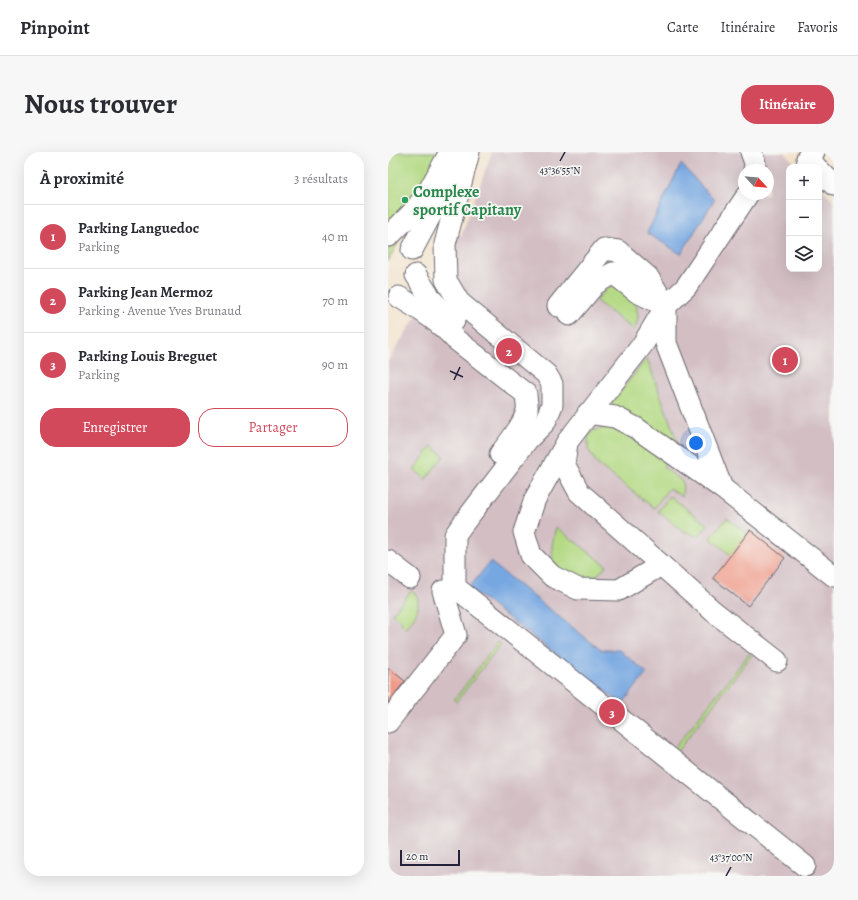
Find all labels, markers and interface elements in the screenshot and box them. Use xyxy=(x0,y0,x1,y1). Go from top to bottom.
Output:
text: Pinpoint xyxy=(20,15,90,41)
text: Carte xyxy=(667,18,698,37)
text: Itinéraire xyxy=(720,18,775,37)
text: Favoris xyxy=(797,18,838,37)
text: Nous trouver xyxy=(24,85,177,123)
button: Itinéraire xyxy=(741,85,834,124)
text: 43°36'55"N xyxy=(539,164,581,177)
north arrow xyxy=(738,164,774,200)
map controls xyxy=(786,164,822,272)
button: + xyxy=(786,164,822,200)
text: À proximité xyxy=(40,167,124,190)
text: 3 résultats xyxy=(294,170,348,187)
place label: Complexe sportif Capitany xyxy=(413,181,522,221)
marker: Complexe sportif Capitany xyxy=(400,195,410,205)
button: − xyxy=(786,200,822,236)
text: Parking Languedoc xyxy=(78,218,199,238)
text: 1 xyxy=(51,228,55,245)
text: 40 m xyxy=(322,228,348,245)
button: layers xyxy=(786,236,822,272)
text: Parking xyxy=(78,238,120,255)
text: Parking Jean Mermoz xyxy=(78,282,213,302)
text: 2 xyxy=(50,292,56,309)
text: 70 m xyxy=(322,292,348,309)
text: Parking · Avenue Yves Brunaud xyxy=(78,302,241,319)
pin: 2 xyxy=(496,336,522,366)
pin: 1 xyxy=(772,345,798,375)
text: Parking Louis Breguet xyxy=(78,346,217,366)
text: 3 xyxy=(50,356,56,373)
text: 90 m xyxy=(322,356,348,373)
text: Parking xyxy=(78,366,120,383)
button: Enregistrer xyxy=(40,408,190,447)
button: Partager xyxy=(198,408,348,447)
your location xyxy=(686,433,706,453)
pin: 3 xyxy=(599,697,625,727)
scale bar xyxy=(400,848,460,867)
text: 20 m xyxy=(406,849,428,864)
text: 43°37'00"N xyxy=(710,851,752,864)

